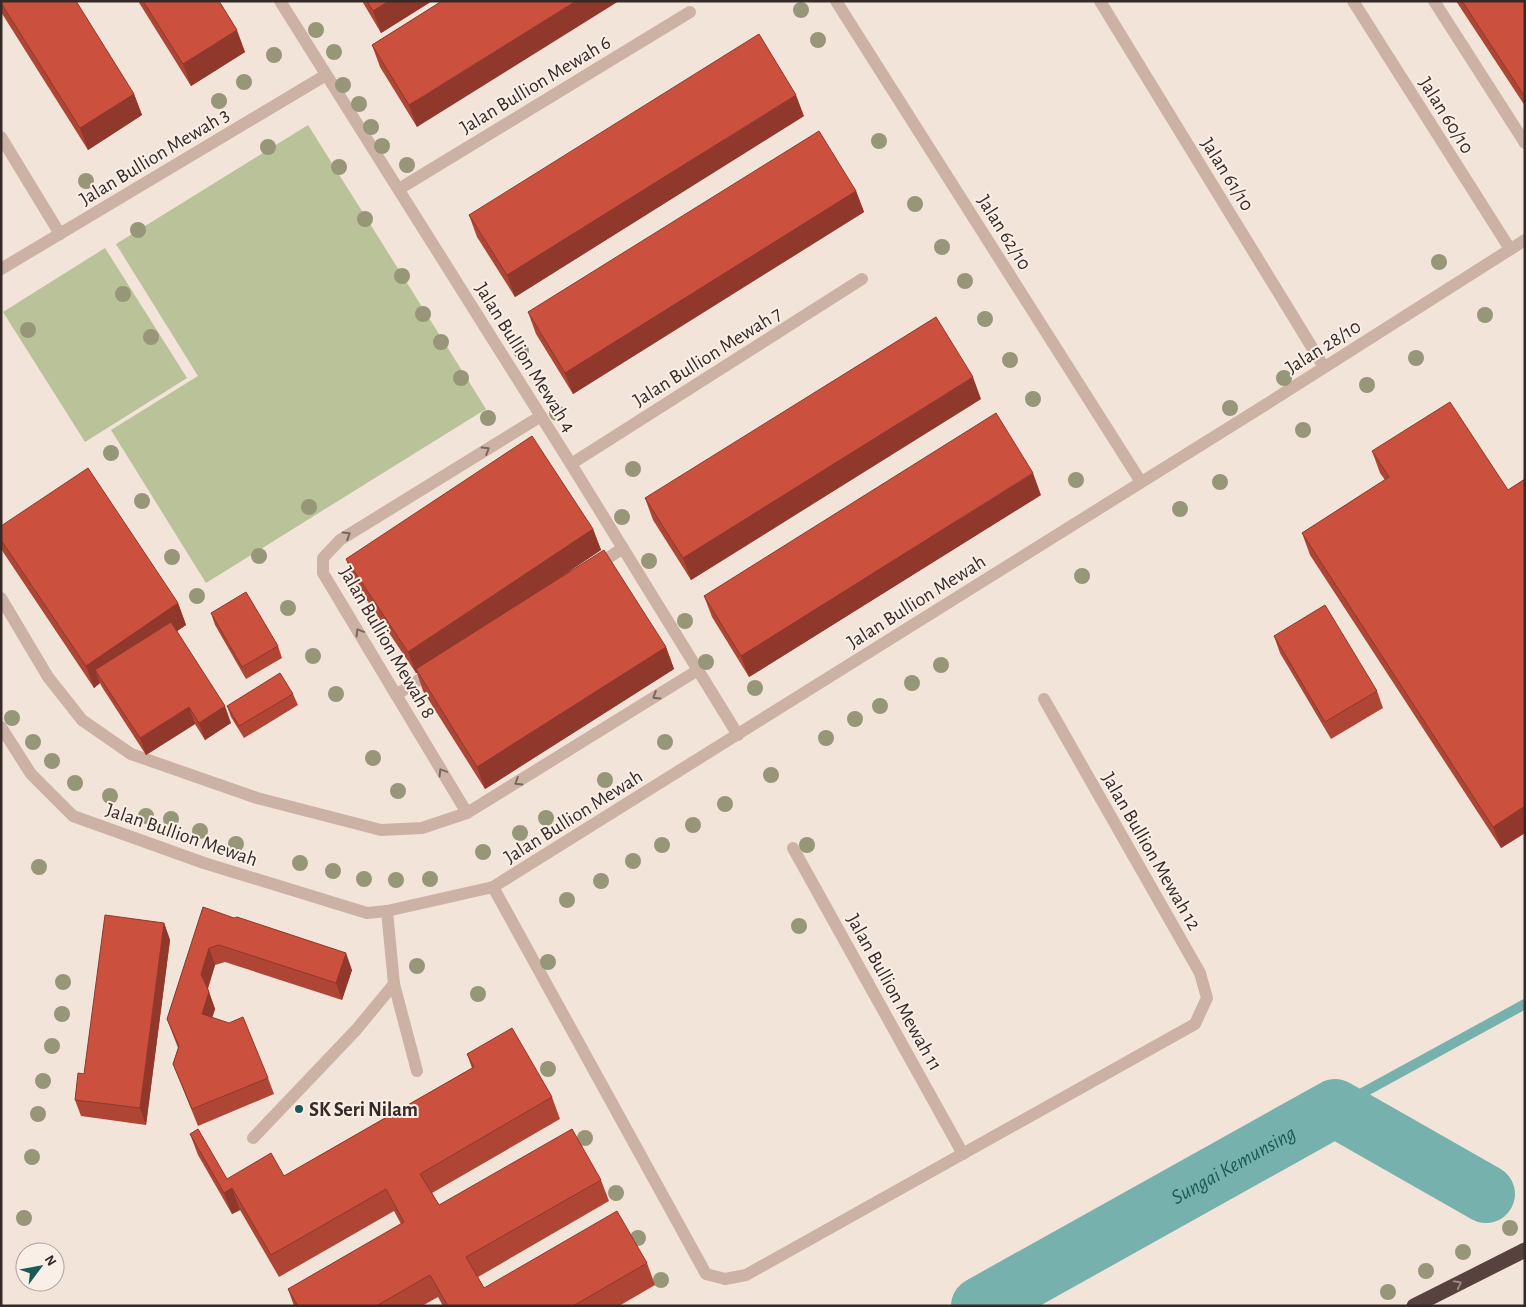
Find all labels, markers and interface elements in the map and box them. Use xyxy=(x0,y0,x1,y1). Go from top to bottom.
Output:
street label: Jalan Bullion Mewah 6 xyxy=(457,32,614,138)
street label: Jalan 60/10 xyxy=(1415,74,1477,157)
street label: Jalan Bullion Mewah 3 xyxy=(76,104,233,209)
street label: Jalan 61/10 xyxy=(1197,134,1257,215)
street label: Jalan 62/10 xyxy=(973,191,1035,274)
street label: Jalan Bullion Mewah 4 xyxy=(471,279,579,436)
street label: Jalan Bullion Mewah 7 xyxy=(630,303,785,411)
street label: Jalan 28/10 xyxy=(1282,316,1365,378)
one-way arrow xyxy=(480,446,489,456)
one-way arrow xyxy=(342,531,351,541)
street label: Jalan Bullion Mewah xyxy=(844,551,989,652)
street label: Jalan Bullion Mewah 8 xyxy=(336,563,439,722)
one-way arrow xyxy=(355,629,365,638)
one-way arrow xyxy=(653,690,662,699)
street label: Jalan Bullion Mewah xyxy=(501,766,646,867)
one-way arrow xyxy=(439,768,449,777)
street label: Jalan Bullion Mewah 12 xyxy=(1098,769,1204,934)
one-way arrow xyxy=(515,776,524,785)
street label: Jalan Bullion Mewah xyxy=(103,800,260,870)
street label: Jalan Bullion Mewah 11 xyxy=(843,911,946,1074)
place label: SK Seri Nilam xyxy=(309,1100,418,1120)
marker: SK Seri Nilam xyxy=(293,1103,305,1115)
water label: Sungai Kemunsing xyxy=(1168,1122,1299,1208)
north arrow xyxy=(15,1242,65,1292)
text: N xyxy=(42,1253,59,1268)
one-way arrow xyxy=(1452,1280,1461,1290)

